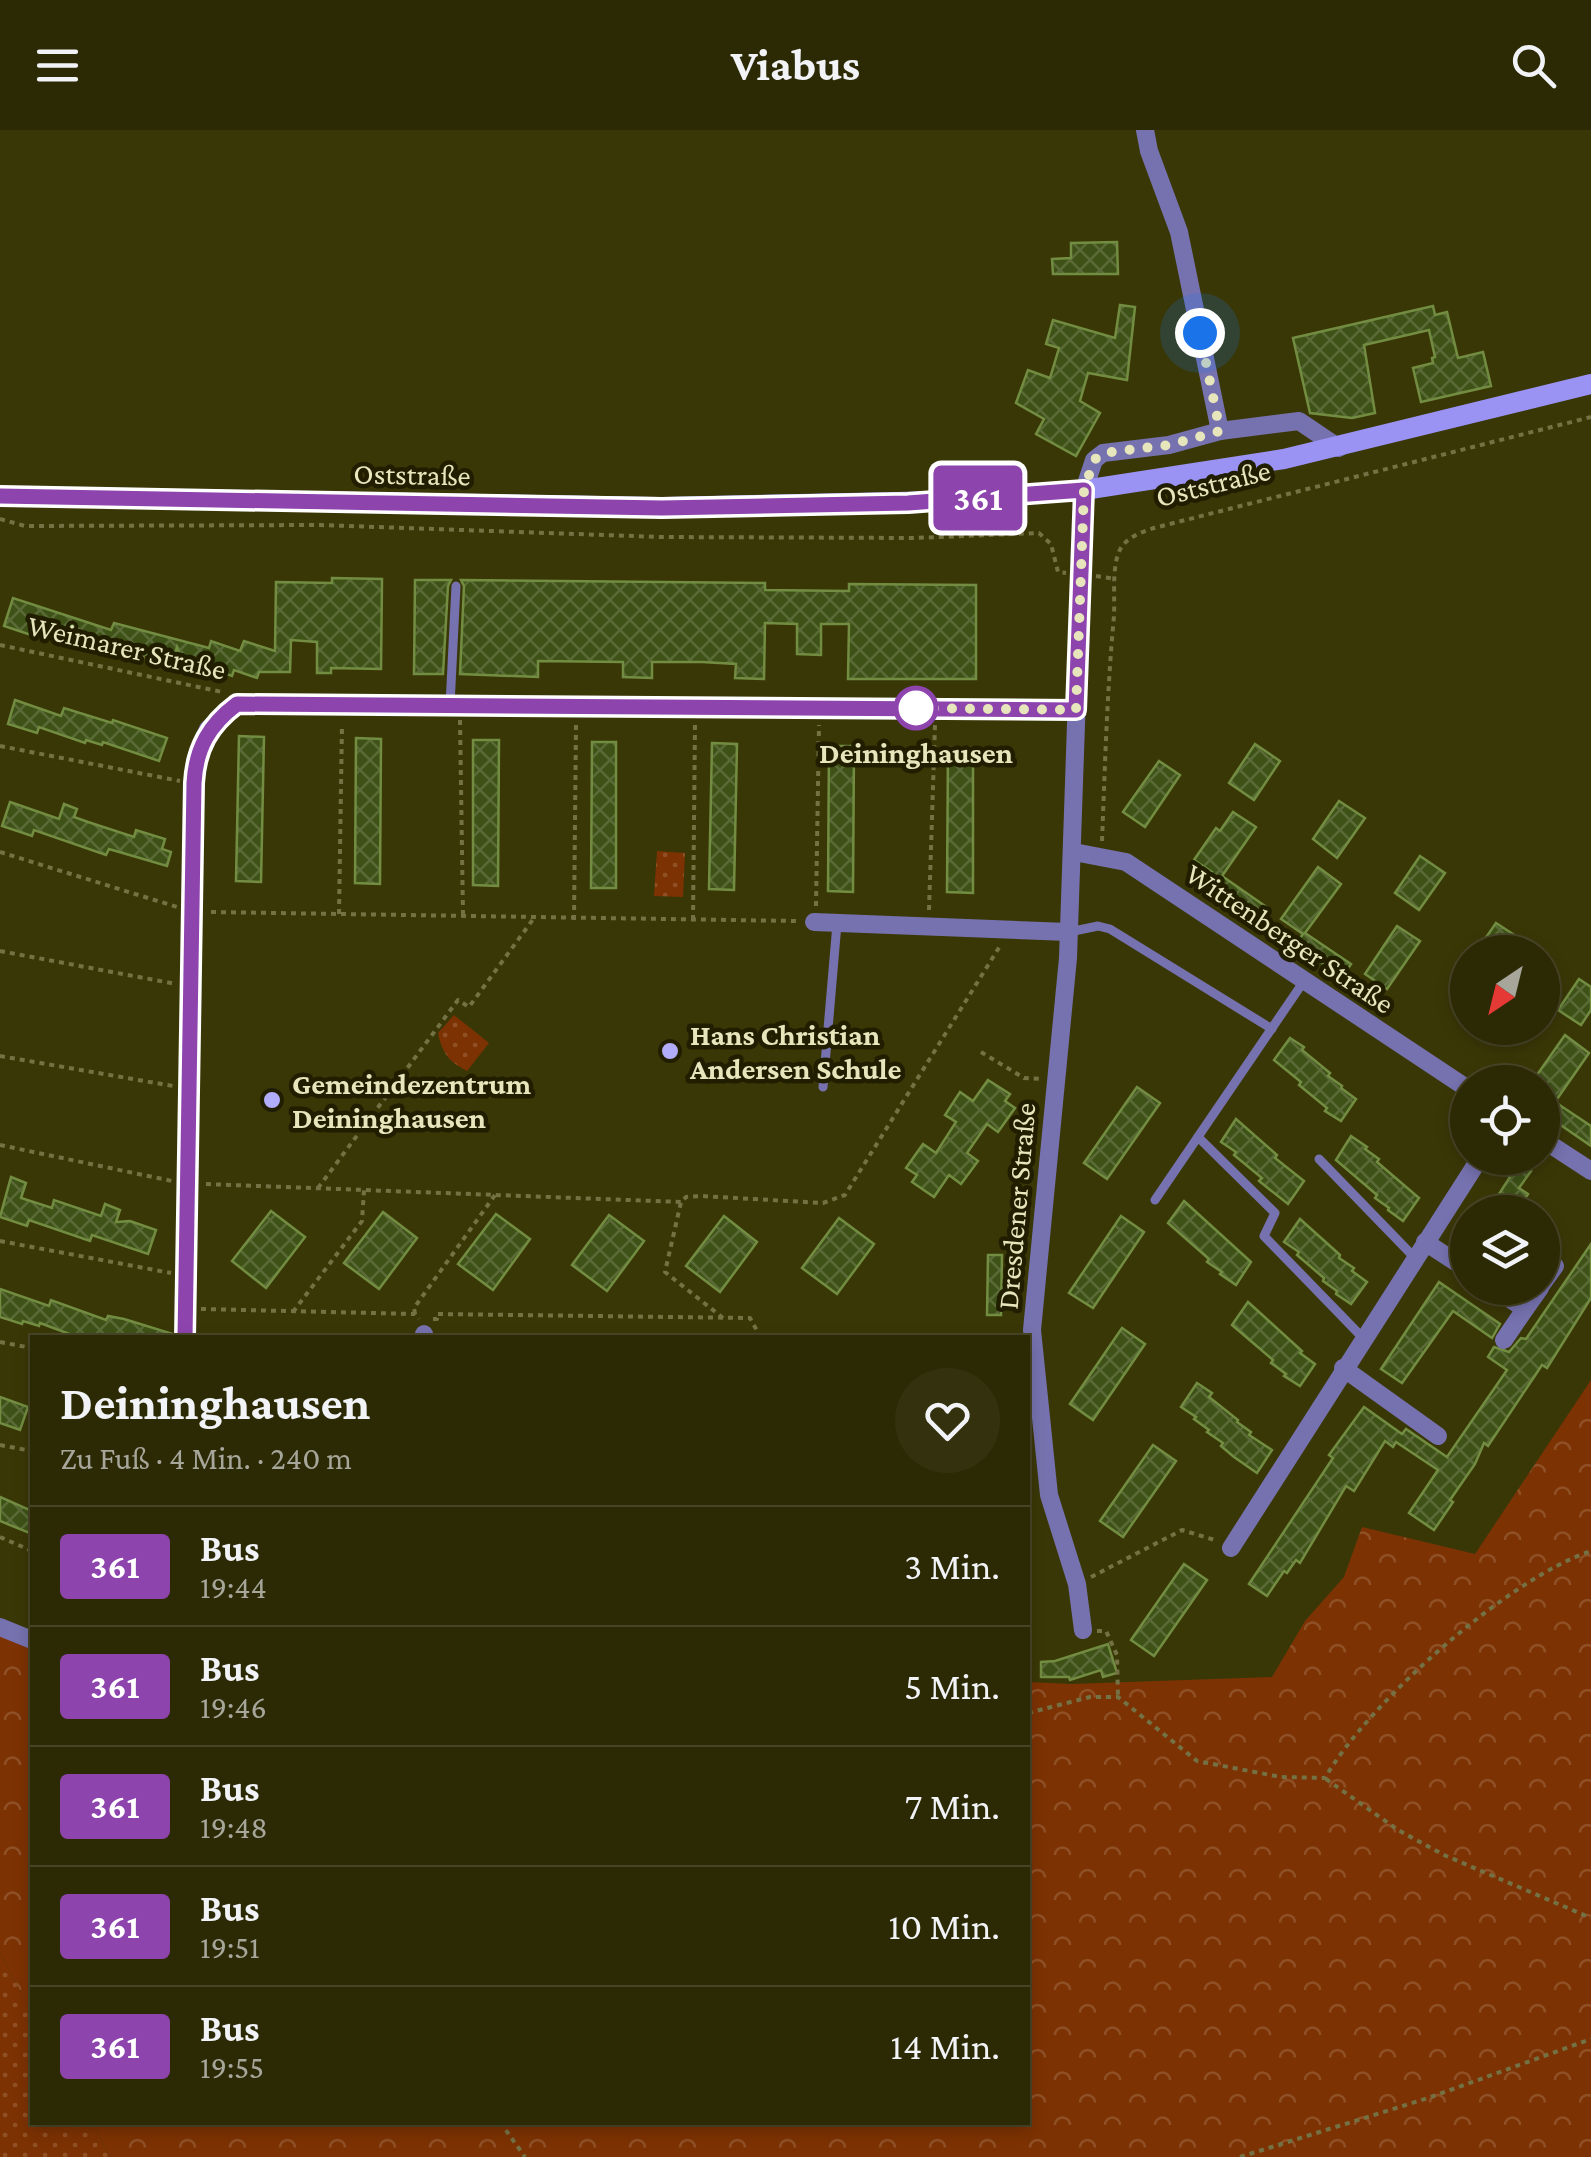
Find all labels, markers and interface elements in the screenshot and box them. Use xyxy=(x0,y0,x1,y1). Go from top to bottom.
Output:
icon: menu xyxy=(30,38,85,93)
icon: search xyxy=(1506,38,1561,93)
text: Viabus xyxy=(731,40,860,90)
your location xyxy=(1175,308,1225,358)
street label: Oststraße xyxy=(1152,453,1274,513)
street label: Oststraße xyxy=(353,456,471,492)
line badge: 361 xyxy=(920,466,1036,530)
text: 361 xyxy=(953,479,1003,518)
street label: Weimarer Straße xyxy=(25,608,229,686)
marker: Deininghausen xyxy=(895,687,937,729)
place label: Deininghausen xyxy=(819,736,1013,769)
street label: Wittenberger Straße xyxy=(1179,856,1400,1021)
north arrow xyxy=(1450,935,1560,1045)
map controls xyxy=(1450,935,1560,1305)
place label: Hans Christian Andersen Schule xyxy=(689,1018,902,1085)
marker: Hans Christian Andersen Schule xyxy=(659,1040,681,1062)
button: locate xyxy=(1450,1065,1560,1175)
place label: Gemeindezentrum Deininghausen xyxy=(292,1067,532,1134)
marker: Gemeindezentrum Deininghausen xyxy=(261,1089,283,1111)
street label: Dresdener Straße xyxy=(991,1101,1041,1311)
button: layers xyxy=(1450,1195,1560,1305)
button: heart xyxy=(895,1368,1000,1473)
text: Deininghausen xyxy=(60,1376,370,1429)
text: Zu Fuß · 4 Min. · 240 m xyxy=(60,1440,352,1476)
text: Bus xyxy=(200,1527,259,1569)
text: 3 Min. xyxy=(904,1545,1000,1587)
text: 361 xyxy=(90,1547,140,1586)
text: 19:44 xyxy=(200,1569,267,1605)
text: Bus xyxy=(200,1647,259,1689)
text: 5 Min. xyxy=(904,1665,1000,1707)
text: 361 xyxy=(90,1667,140,1706)
text: 19:46 xyxy=(200,1689,267,1725)
text: Bus xyxy=(200,1767,259,1809)
text: 7 Min. xyxy=(905,1785,1000,1827)
text: 361 xyxy=(90,1787,140,1826)
text: 19:48 xyxy=(200,1809,268,1845)
text: Bus xyxy=(200,1887,259,1929)
text: 10 Min. xyxy=(888,1905,1000,1947)
text: 361 xyxy=(90,1907,140,1946)
text: 19:51 xyxy=(200,1929,260,1965)
text: Bus xyxy=(200,2007,259,2049)
text: 14 Min. xyxy=(890,2025,1000,2067)
text: 361 xyxy=(90,2027,140,2066)
text: 19:55 xyxy=(200,2049,264,2085)

